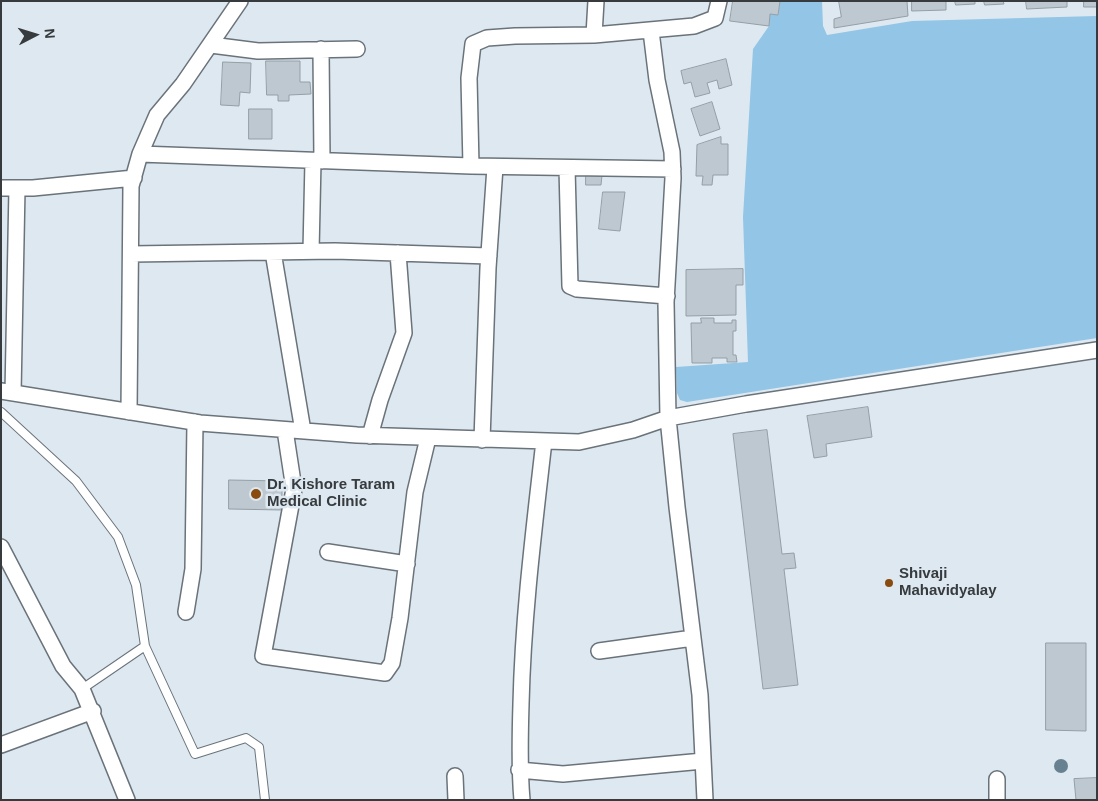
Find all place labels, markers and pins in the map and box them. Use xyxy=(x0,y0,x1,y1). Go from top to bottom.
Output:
place label: Dr. Kishore Taram Medical Clinic xyxy=(267,476,395,511)
marker: Dr. Kishore Taram Medical Clinic xyxy=(249,487,263,501)
place label: Shivaji Mahavidyalay xyxy=(899,565,997,600)
marker: Shivaji Mahavidyalay xyxy=(883,577,895,589)

